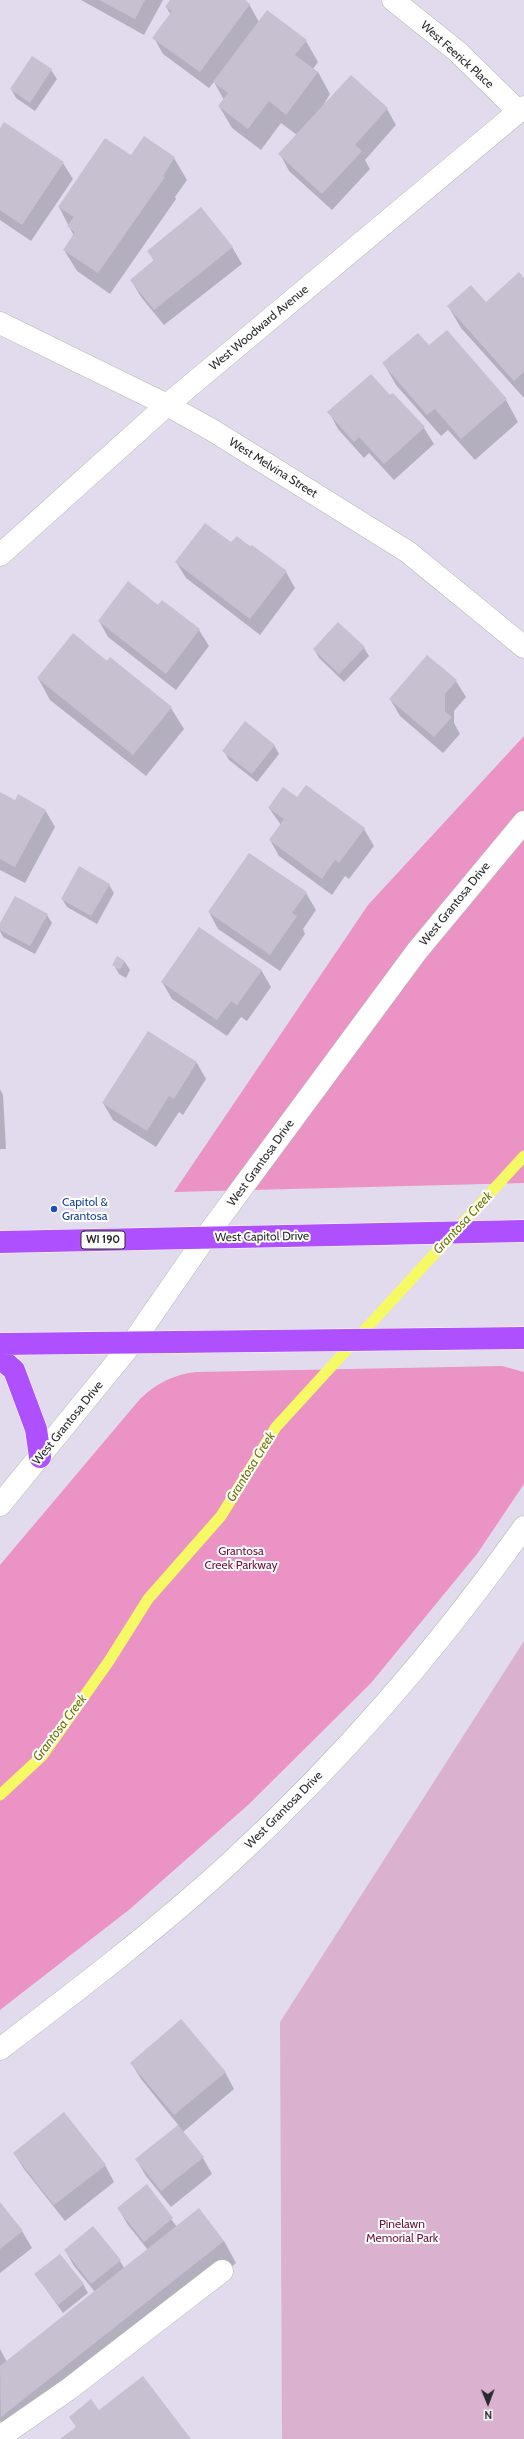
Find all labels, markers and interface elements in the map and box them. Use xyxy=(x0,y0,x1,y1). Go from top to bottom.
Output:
street label: West Feerick Place xyxy=(417,18,497,92)
street label: West Woodward Avenue xyxy=(207,282,311,374)
street label: West Melvina Street xyxy=(226,435,320,501)
street label: West Grantosa Drive xyxy=(417,859,493,949)
street label: West Grantosa Drive xyxy=(225,1117,297,1209)
water label: Grantosa Creek xyxy=(430,1189,496,1257)
place label: Capitol & Grantosa xyxy=(62,1195,108,1223)
marker: Capitol & Grantosa xyxy=(49,1204,59,1214)
street label: West Capitol Drive xyxy=(215,1229,309,1245)
road number: WI 190 xyxy=(81,1231,125,1249)
street label: West Grantosa Drive xyxy=(30,1378,106,1468)
water label: Grantosa Creek xyxy=(223,1429,279,1505)
park label: Grantosa Creek Parkway xyxy=(204,1544,278,1572)
water label: Grantosa Creek xyxy=(30,1692,90,1764)
street label: West Grantosa Drive xyxy=(242,1768,326,1852)
park label: Pinelawn Memorial Park xyxy=(366,2217,438,2245)
north arrow xyxy=(468,2383,508,2423)
text: N xyxy=(484,2408,492,2422)

